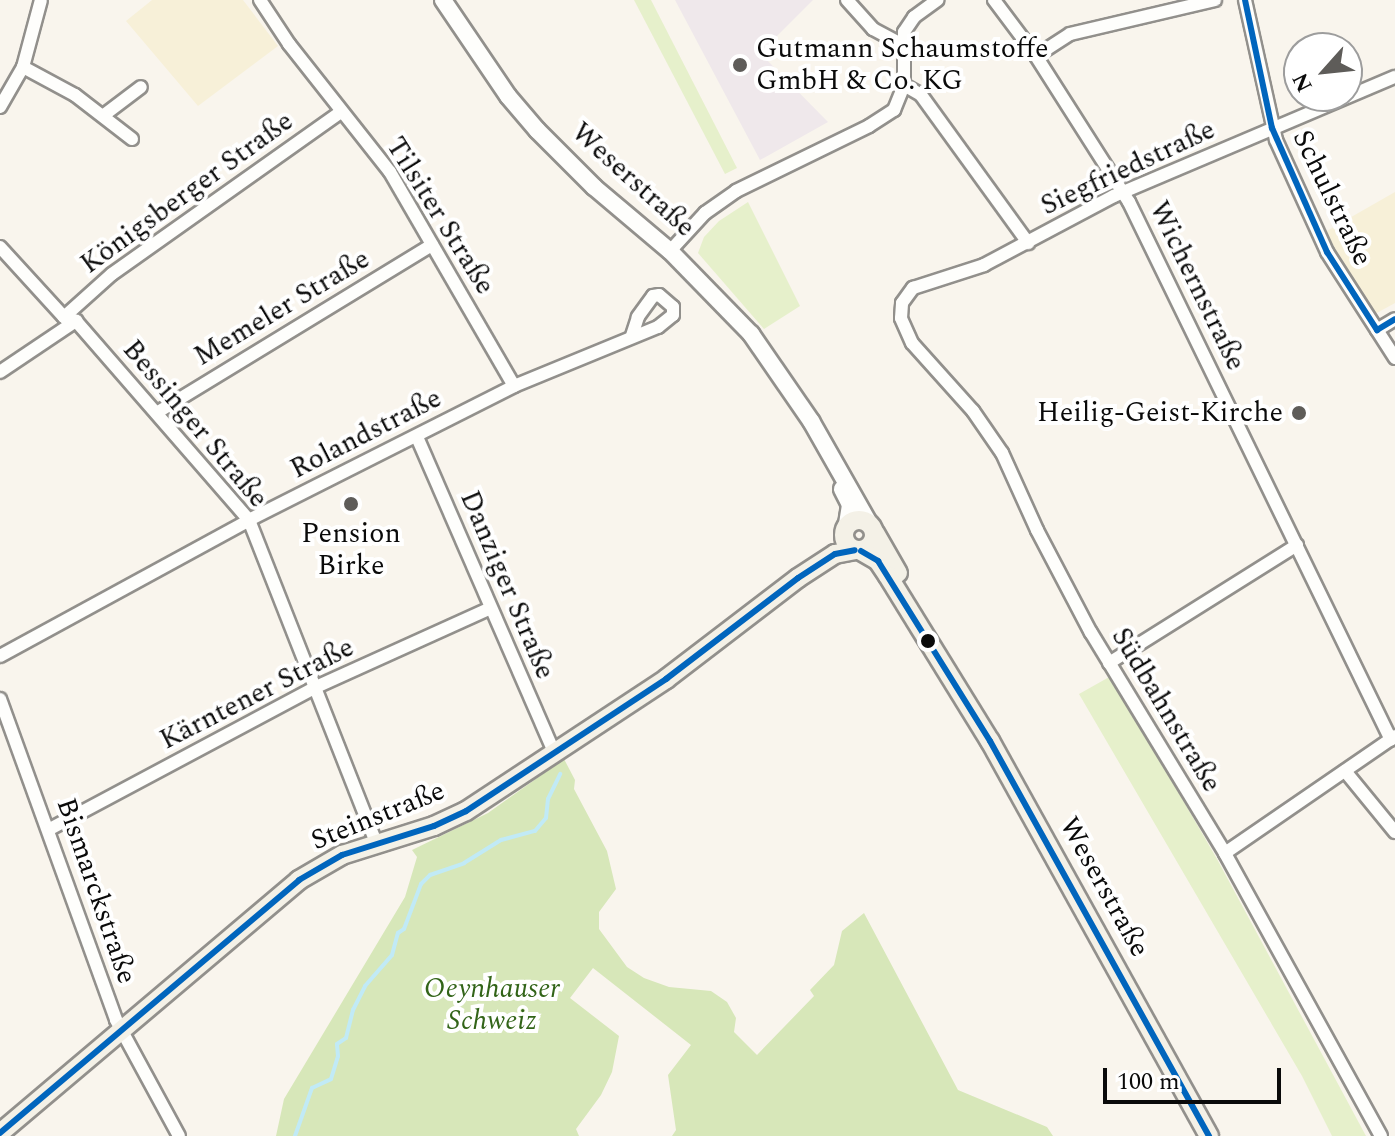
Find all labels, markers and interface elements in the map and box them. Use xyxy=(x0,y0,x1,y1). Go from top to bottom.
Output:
place label: Gutmann Schaumstoffe GmbH & Co. KG xyxy=(756,32,1049,98)
north arrow xyxy=(1283,32,1363,112)
marker: Gutmann Schaumstoffe GmbH & Co. KG xyxy=(731,56,749,74)
text: N xyxy=(1284,67,1322,98)
street label: Königsberger Straße xyxy=(74,105,300,281)
street label: Siegfriedstraße xyxy=(1036,113,1220,223)
street label: Weserstraße xyxy=(564,116,702,244)
street label: Schulstraße xyxy=(1285,125,1379,271)
street label: Tilsiter Straße xyxy=(378,131,502,301)
street label: Wichernstraße xyxy=(1142,196,1252,376)
street label: Memeler Straße xyxy=(188,242,376,374)
street label: Bessinger Straße xyxy=(115,333,275,515)
street label: Rolandstraße xyxy=(285,382,447,486)
place label: Heilig-Geist-Kirche xyxy=(1037,396,1283,430)
marker: Heilig-Geist-Kirche xyxy=(1290,404,1308,422)
street label: Danziger Straße xyxy=(452,486,562,684)
marker: Pension Birke xyxy=(342,495,360,513)
place label: Pension Birke xyxy=(301,517,401,583)
street label: Südbahnstraße xyxy=(1104,622,1228,798)
street label: Kärntener Straße xyxy=(154,631,360,757)
unlabelled marker xyxy=(920,633,936,649)
street label: Steinstraße xyxy=(306,774,450,858)
street label: Bismarckstraße xyxy=(49,794,143,988)
street label: Weserstraße xyxy=(1052,811,1156,963)
park label: Oeynhauser Schweiz xyxy=(424,972,560,1038)
scale bar xyxy=(1107,1052,1285,1102)
text: 100 m xyxy=(1117,1064,1180,1100)

